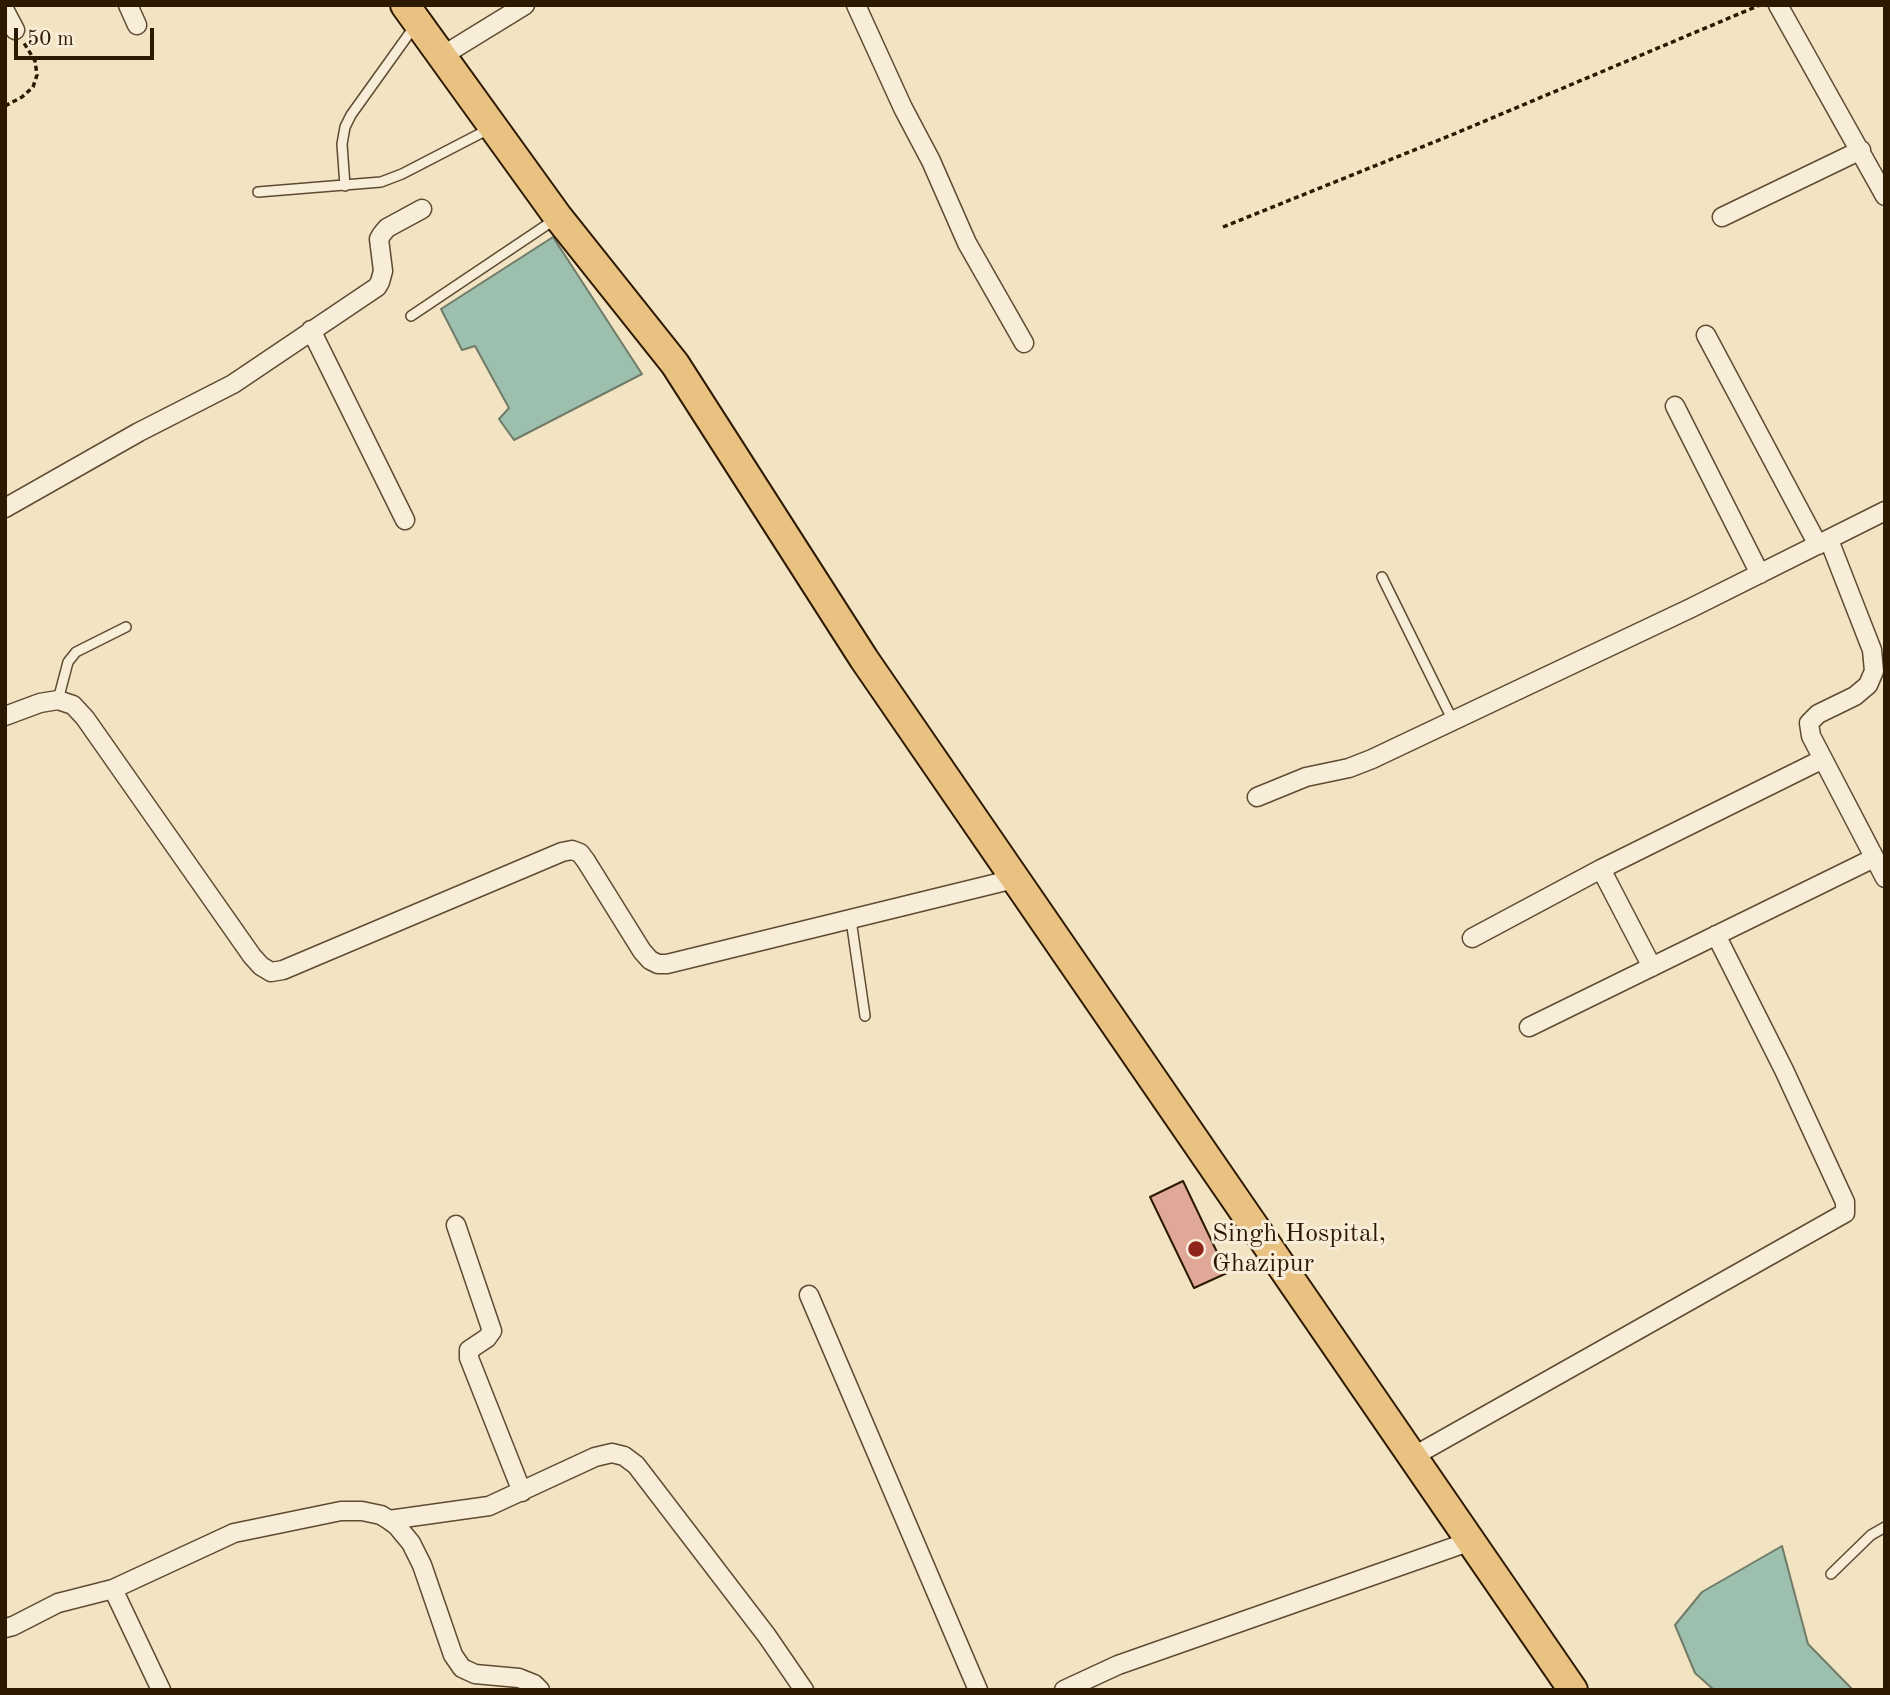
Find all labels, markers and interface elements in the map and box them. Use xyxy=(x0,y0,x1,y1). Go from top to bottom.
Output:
scale bar xyxy=(18,14,158,58)
text: 50 m xyxy=(27,29,74,50)
place label: Singh Hospital, Ghazipur xyxy=(1212,1218,1386,1280)
marker: Singh Hospital, Ghazipur xyxy=(1186,1239,1206,1259)

